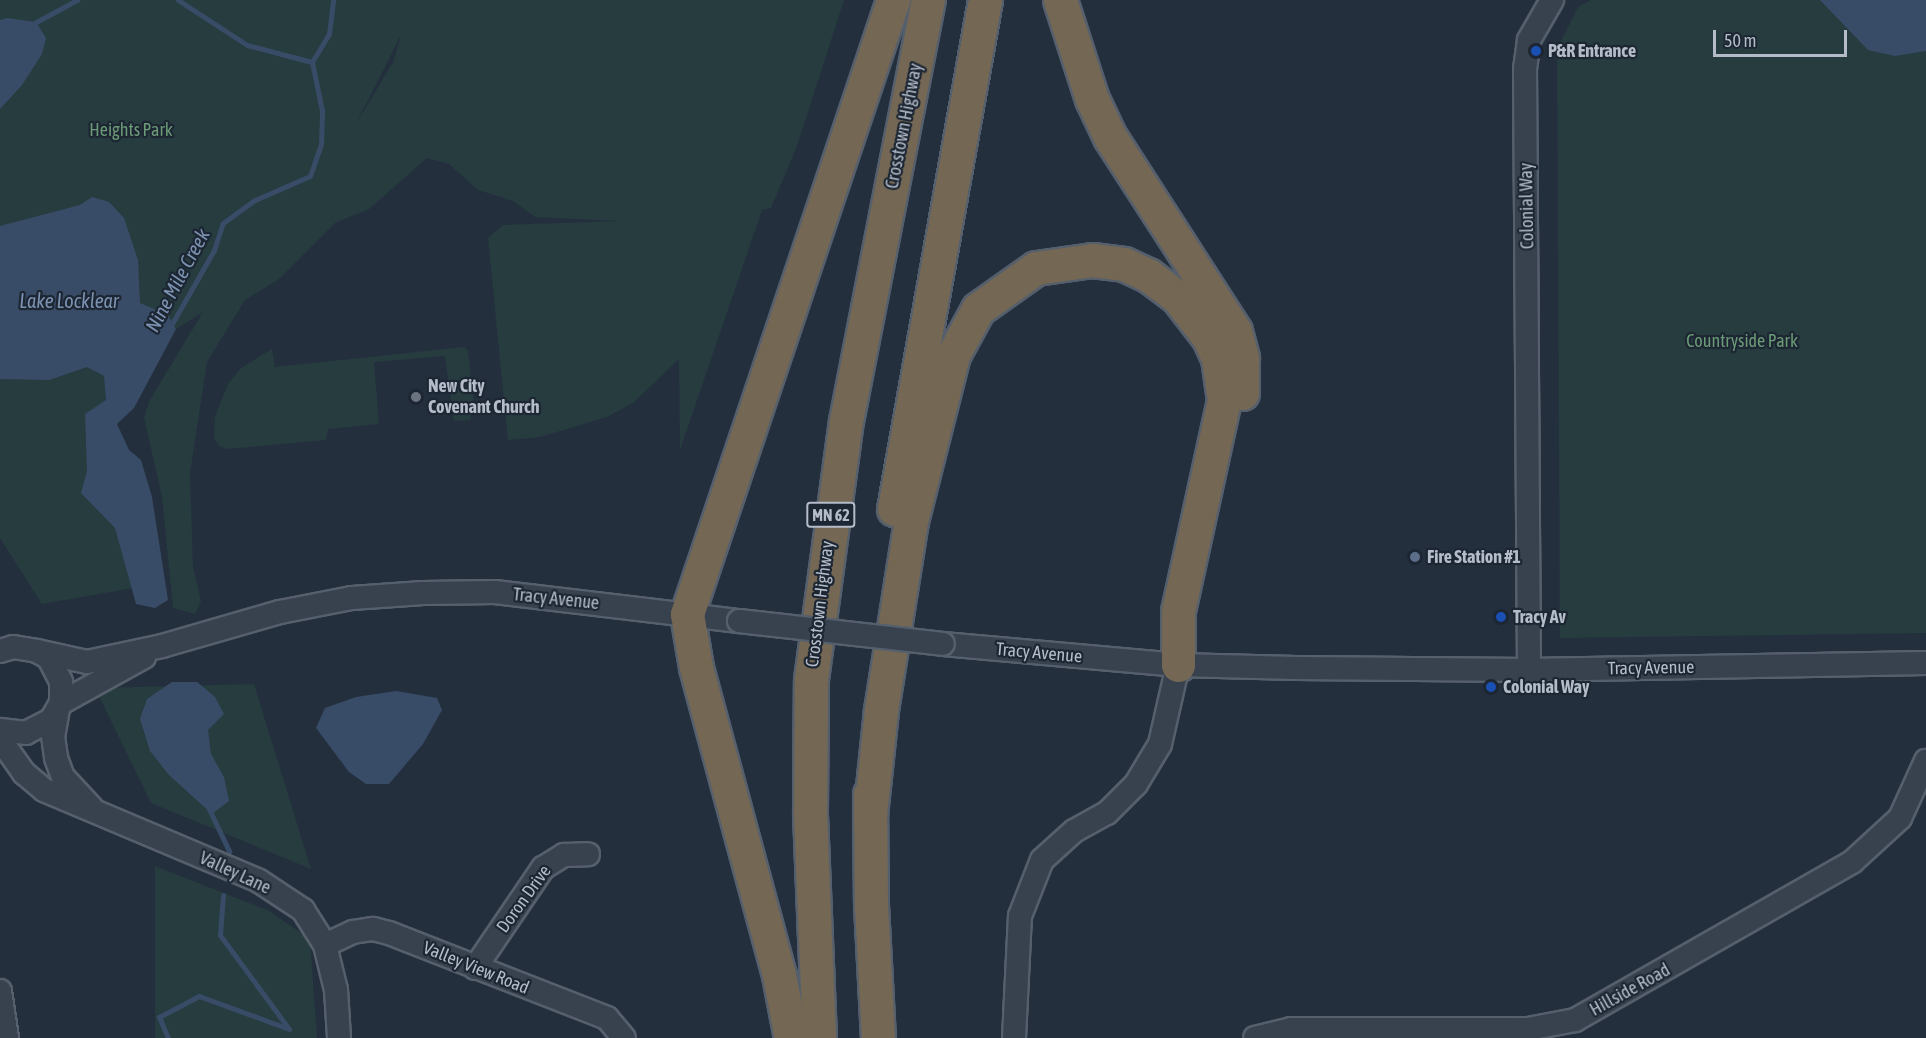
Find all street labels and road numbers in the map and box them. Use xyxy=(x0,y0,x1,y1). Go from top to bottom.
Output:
street label: Crosstown Highway xyxy=(881,61,927,191)
street label: Colonial Way xyxy=(1515,163,1539,249)
road number: MN 62 xyxy=(806,502,856,528)
street label: Crosstown Highway xyxy=(802,540,838,668)
street label: Tracy Avenue xyxy=(512,584,600,614)
street label: Tracy Avenue xyxy=(995,638,1083,668)
street label: Tracy Avenue xyxy=(1608,656,1694,680)
street label: Valley Lane xyxy=(196,847,274,899)
street label: Doron Drive xyxy=(492,861,556,937)
street label: Valley View Road xyxy=(420,937,532,999)
street label: Hillside Road xyxy=(1586,959,1674,1021)

